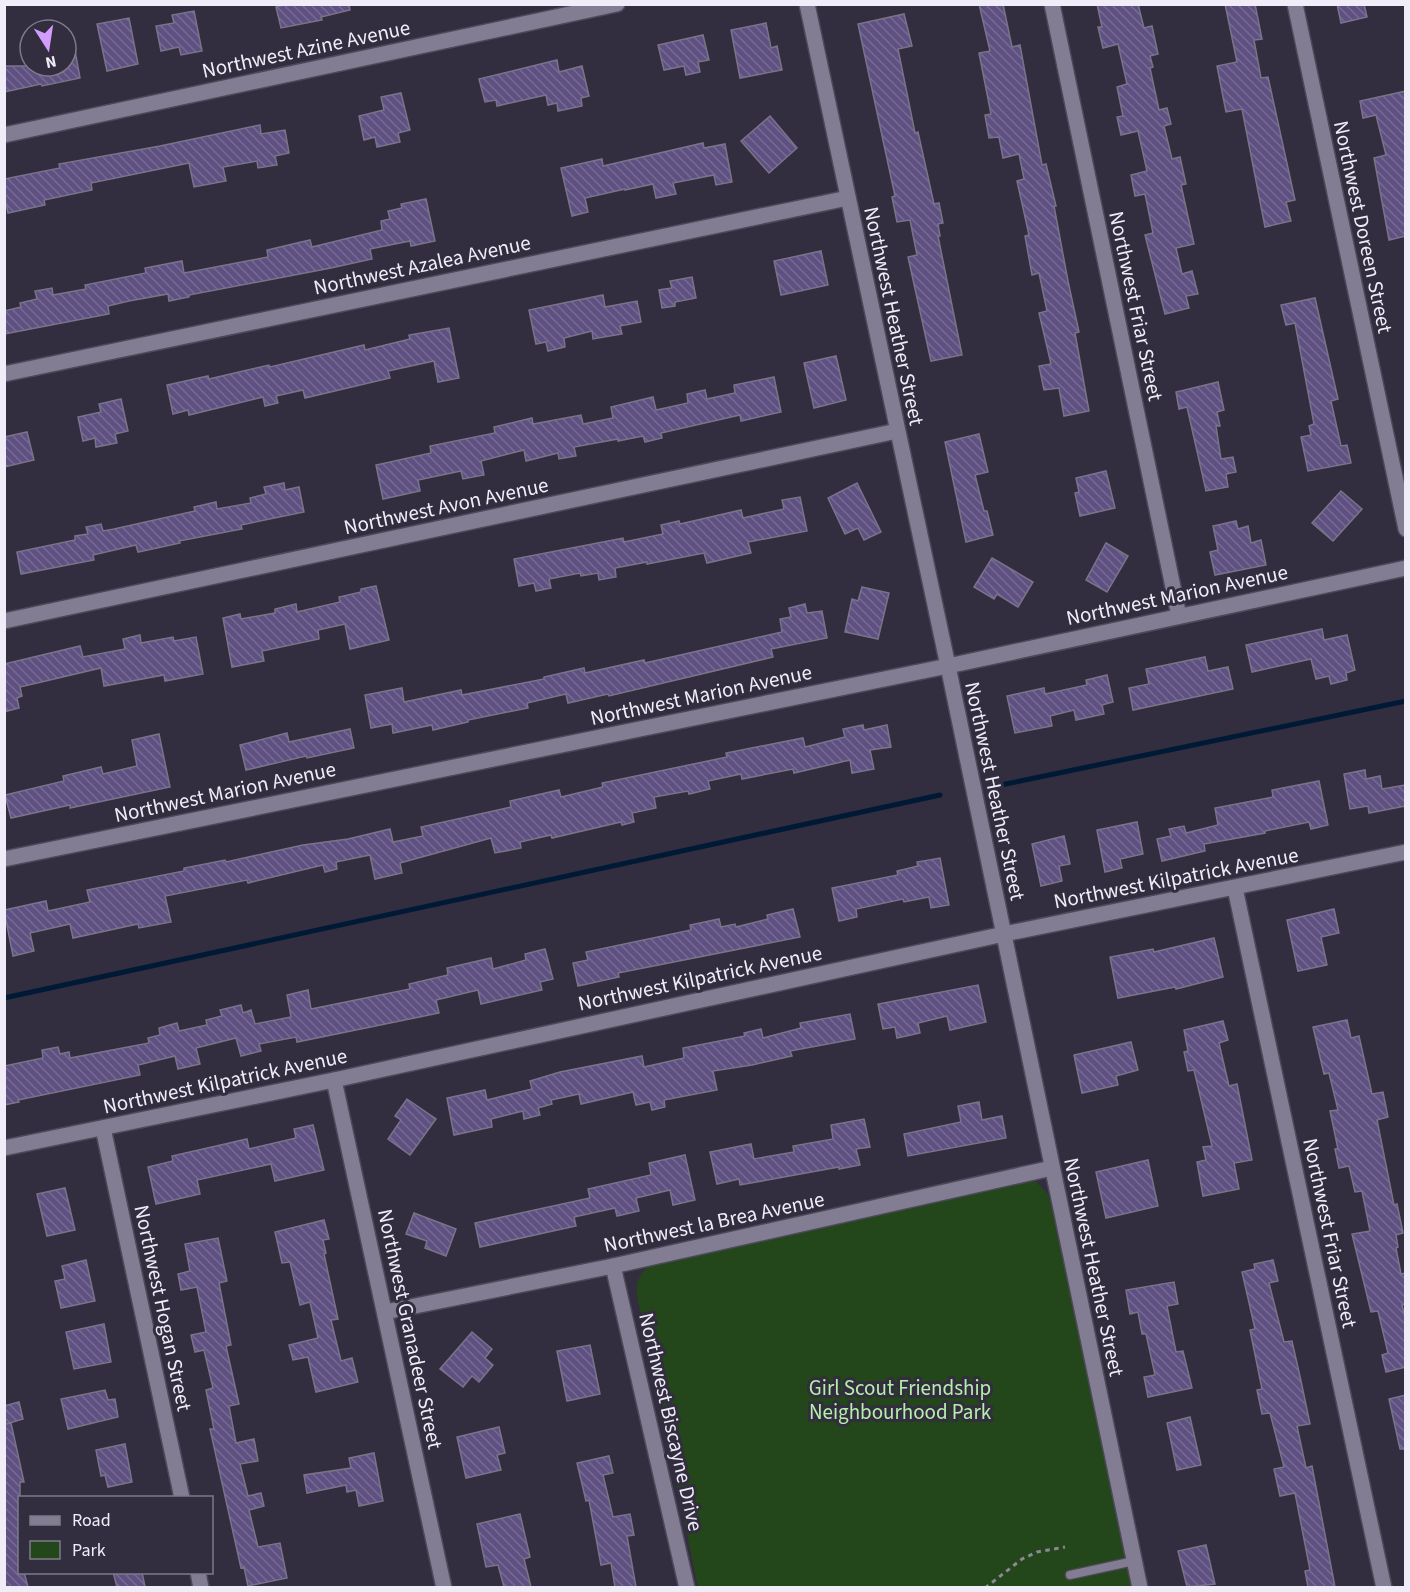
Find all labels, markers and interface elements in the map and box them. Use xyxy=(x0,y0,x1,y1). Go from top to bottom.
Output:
street label: Northwest Azine Avenue xyxy=(199,12,413,86)
north arrow xyxy=(18,18,78,78)
text: N xyxy=(43,50,58,74)
street label: Northwest Doreen Street xyxy=(1326,118,1400,336)
street label: Northwest Heather Street xyxy=(856,204,932,428)
street label: Northwest Friar Street xyxy=(1101,208,1171,404)
street label: Northwest Azalea Avenue xyxy=(311,227,533,303)
street label: Northwest Avon Avenue xyxy=(341,470,551,542)
street label: Northwest Marion Avenue xyxy=(1063,557,1291,633)
street label: Northwest Marion Avenue xyxy=(587,657,815,733)
street label: Northwest Heather Street xyxy=(957,679,1033,903)
street label: Northwest Marion Avenue xyxy=(111,754,339,830)
street label: Northwest Kilpatrick Avenue xyxy=(1051,840,1301,916)
street label: Northwest Kilpatrick Avenue xyxy=(575,937,825,1019)
street label: Northwest Kilpatrick Avenue xyxy=(100,1040,350,1122)
street label: Northwest Friar Street xyxy=(1295,1135,1365,1331)
street label: Northwest Heather Street xyxy=(1056,1155,1132,1379)
street label: Northwest la Brea Avenue xyxy=(601,1184,827,1260)
street label: Northwest Hogan Street xyxy=(126,1202,200,1414)
street label: Northwest Granadeer Street xyxy=(370,1206,450,1452)
street label: Northwest Biscayne Drive xyxy=(631,1310,711,1534)
park label: Girl Scout Friendship Neighbourhood Park xyxy=(809,1373,992,1427)
legend xyxy=(18,1496,213,1574)
text: Road xyxy=(72,1508,111,1533)
text: Park xyxy=(72,1538,106,1563)

